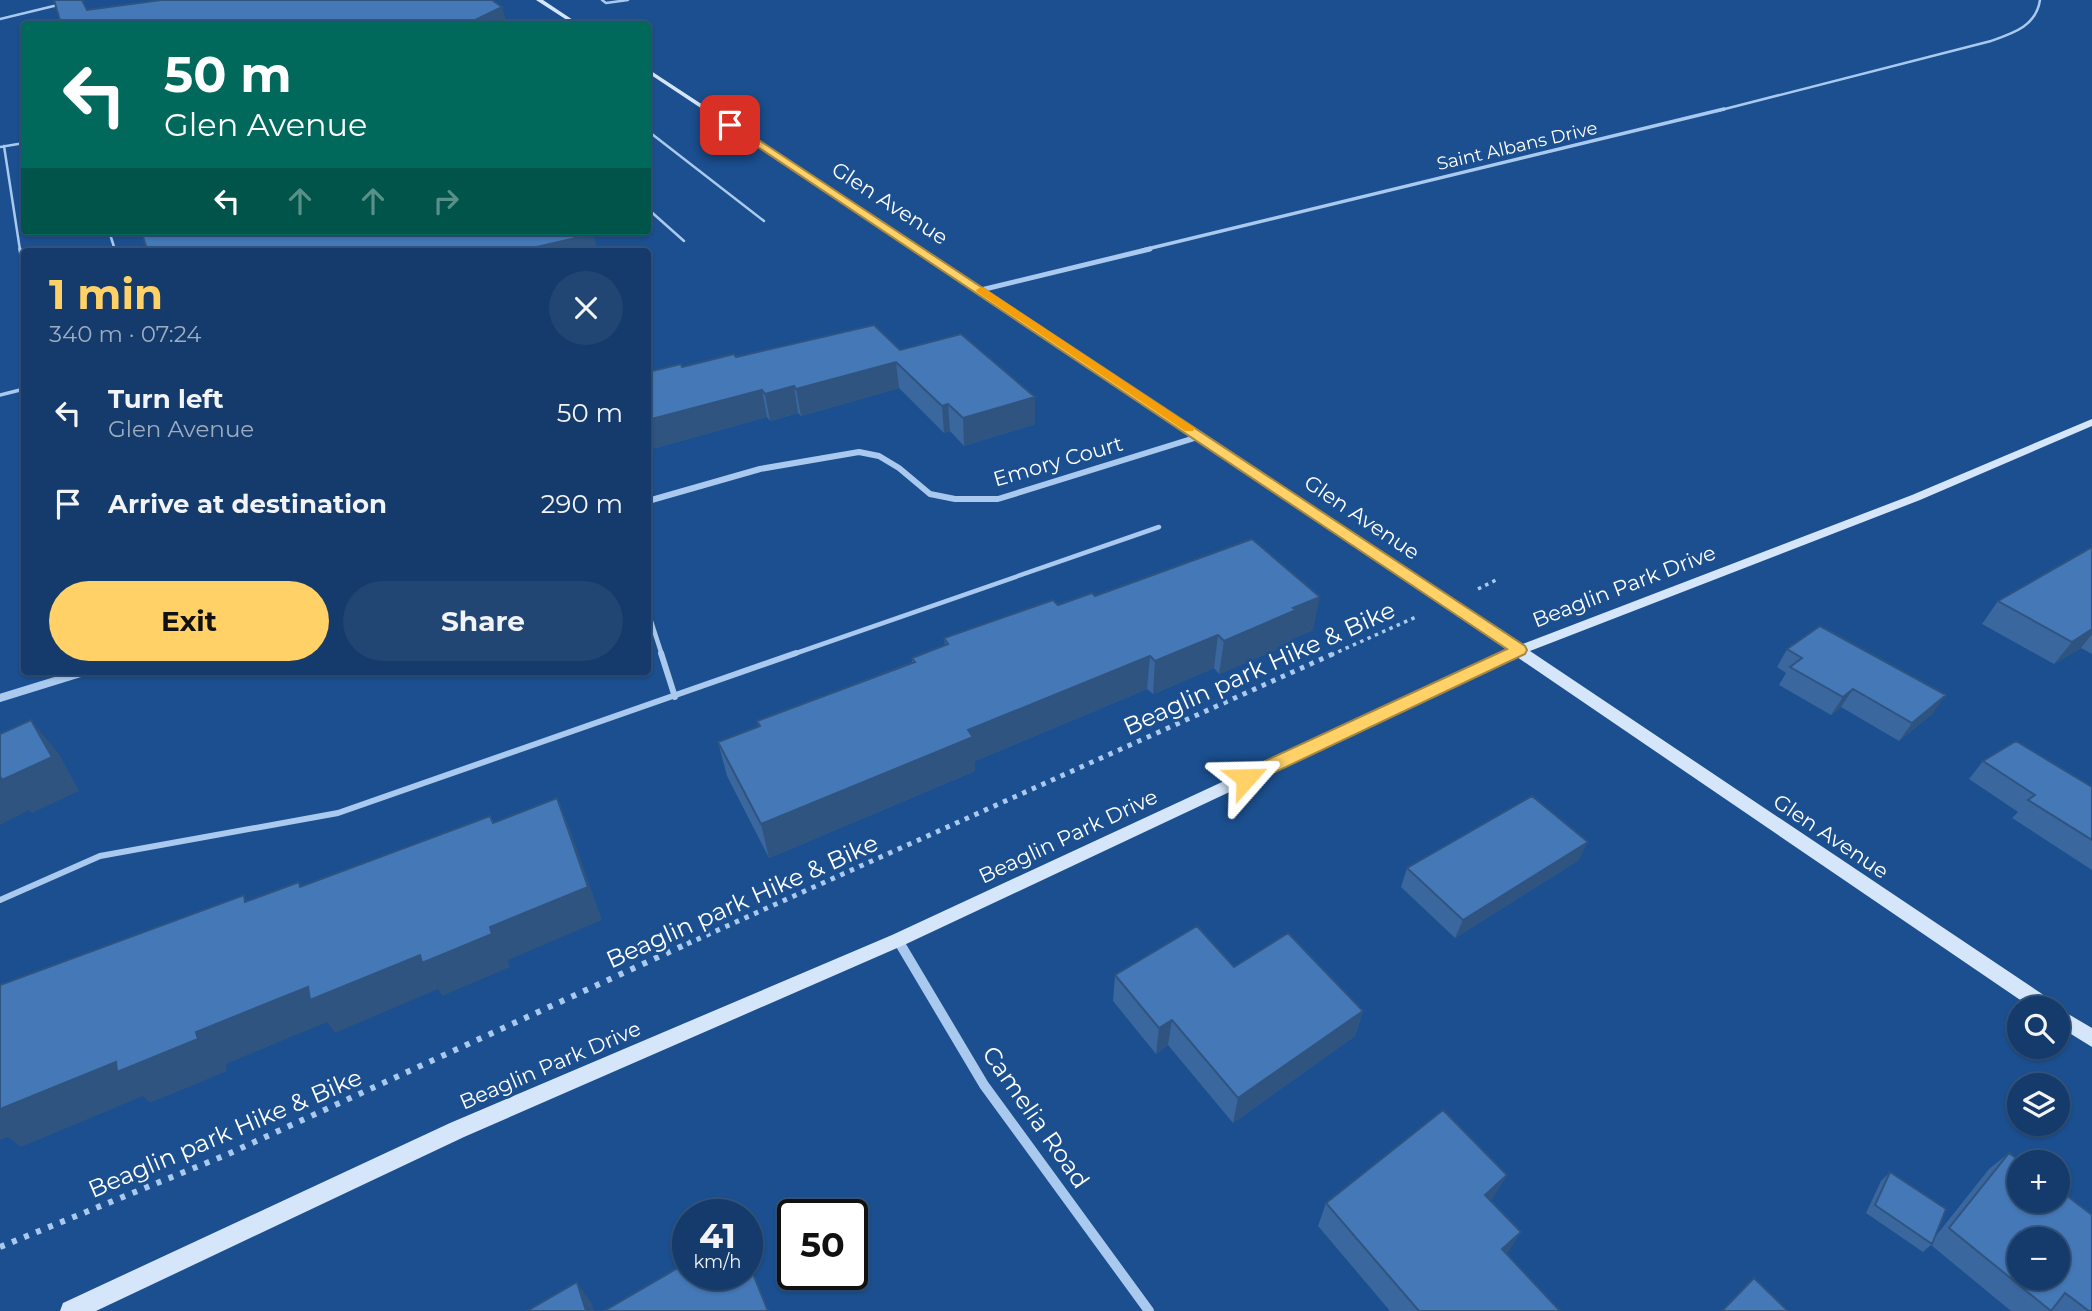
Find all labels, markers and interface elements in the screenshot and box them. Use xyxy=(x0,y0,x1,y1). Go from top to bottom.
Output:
text: 50 m xyxy=(164,45,292,104)
icon: left xyxy=(49,49,140,140)
pin xyxy=(700,95,760,155)
text: Glen Avenue xyxy=(164,105,367,144)
icon: arrive xyxy=(711,106,749,144)
street label: Saint Albans Drive xyxy=(1435,117,1600,175)
street label: Glen Avenue xyxy=(827,156,953,250)
icon: left xyxy=(208,182,246,220)
icon: ahead xyxy=(281,182,319,220)
icon: ahead xyxy=(354,182,392,220)
icon: right xyxy=(427,182,465,220)
text: 1 min xyxy=(49,268,163,320)
button: close xyxy=(549,271,623,345)
text: 340 m · 07:24 xyxy=(49,320,201,348)
text: Turn left xyxy=(108,383,224,415)
icon: left xyxy=(49,394,87,432)
text: 50 m xyxy=(557,397,623,429)
text: Glen Avenue xyxy=(108,415,254,443)
street label: Emory Court xyxy=(990,431,1126,491)
street label: Glen Avenue xyxy=(1300,469,1424,565)
icon: arrive xyxy=(49,485,87,523)
text: Arrive at destination xyxy=(108,488,387,520)
text: 290 m xyxy=(541,488,623,520)
street label: Beaglin Park Drive xyxy=(1529,539,1719,633)
button: Exit xyxy=(49,581,329,661)
button: Share xyxy=(343,581,623,661)
street label: Beaglin park Hike & Bike xyxy=(1119,595,1399,741)
position arrow xyxy=(1209,741,1283,815)
street label: Beaglin Park Drive xyxy=(975,784,1161,888)
street label: Glen Avenue xyxy=(1769,788,1893,884)
street label: Beaglin park Hike & Bike xyxy=(602,828,882,974)
map controls xyxy=(2007,996,2070,1290)
button: search xyxy=(2007,996,2070,1059)
street label: Beaglin Park Drive xyxy=(456,1016,644,1114)
street label: Camelia Road xyxy=(976,1040,1096,1194)
street label: Beaglin park Hike & Bike xyxy=(84,1062,366,1204)
button: layers xyxy=(2007,1073,2070,1136)
button: + xyxy=(2007,1150,2070,1213)
speed limit sign: 50 xyxy=(777,1199,868,1290)
text: 41 xyxy=(699,1214,736,1257)
button: − xyxy=(2007,1227,2070,1290)
text: km/h xyxy=(693,1251,742,1273)

